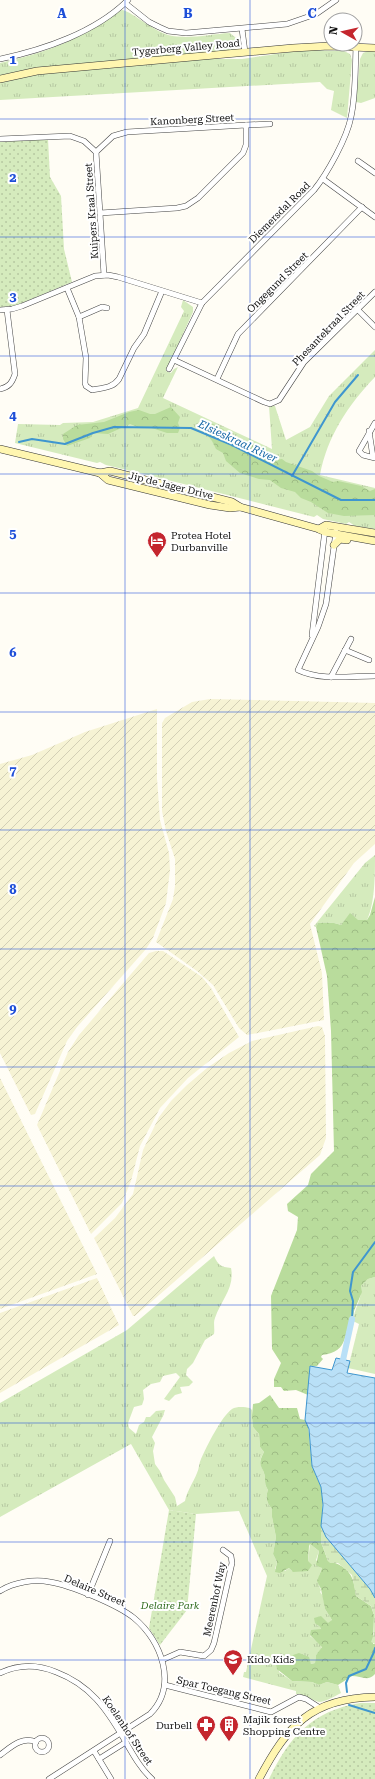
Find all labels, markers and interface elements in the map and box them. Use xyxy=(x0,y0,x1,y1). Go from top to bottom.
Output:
text: A xyxy=(57,6,67,21)
text: B xyxy=(183,6,193,21)
text: C xyxy=(307,6,317,21)
north arrow xyxy=(323,12,363,52)
text: N xyxy=(327,25,341,36)
street label: Tygerberg Valley Road xyxy=(132,37,241,58)
text: 1 xyxy=(9,52,17,67)
street label: Kanonberg Street xyxy=(150,112,235,127)
street label: Kuipers Kraal Street xyxy=(83,162,100,259)
text: 2 xyxy=(9,170,17,185)
street label: Diemersdal Road xyxy=(247,179,313,245)
street label: Ongegund Street xyxy=(245,250,310,315)
text: 3 xyxy=(9,289,17,304)
street label: Phesantekraal Street xyxy=(290,289,367,368)
text: 4 xyxy=(9,408,17,423)
water label: Elsieskraal River xyxy=(195,417,280,466)
street label: Jip de Jager Drive xyxy=(127,470,215,501)
text: 5 xyxy=(9,526,17,541)
hotel icon: Protea Hotel Durbanville xyxy=(146,530,168,558)
place label: Protea Hotel Durbanville xyxy=(171,530,231,553)
text: 6 xyxy=(9,645,17,660)
text: 7 xyxy=(9,763,17,778)
text: 8 xyxy=(9,882,17,897)
text: 9 xyxy=(9,1001,17,1016)
street label: Meerenhof Way xyxy=(201,1561,228,1637)
street label: Delaire Street xyxy=(62,1573,127,1608)
park label: Delaire Park xyxy=(140,1600,200,1611)
school or university icon: Kido Kids xyxy=(222,1648,244,1676)
place label: Kido Kids xyxy=(247,1654,294,1665)
street label: Spar Toegang Street xyxy=(176,1674,272,1707)
street label: Koelenhof Street xyxy=(100,1694,155,1767)
pharmacy icon: Durbell xyxy=(195,1714,217,1742)
building icon: Majik forest Shopping Centre xyxy=(218,1714,240,1742)
place label: Majik forest Shopping Centre xyxy=(243,1714,326,1737)
place label: Durbell xyxy=(156,1720,192,1731)

